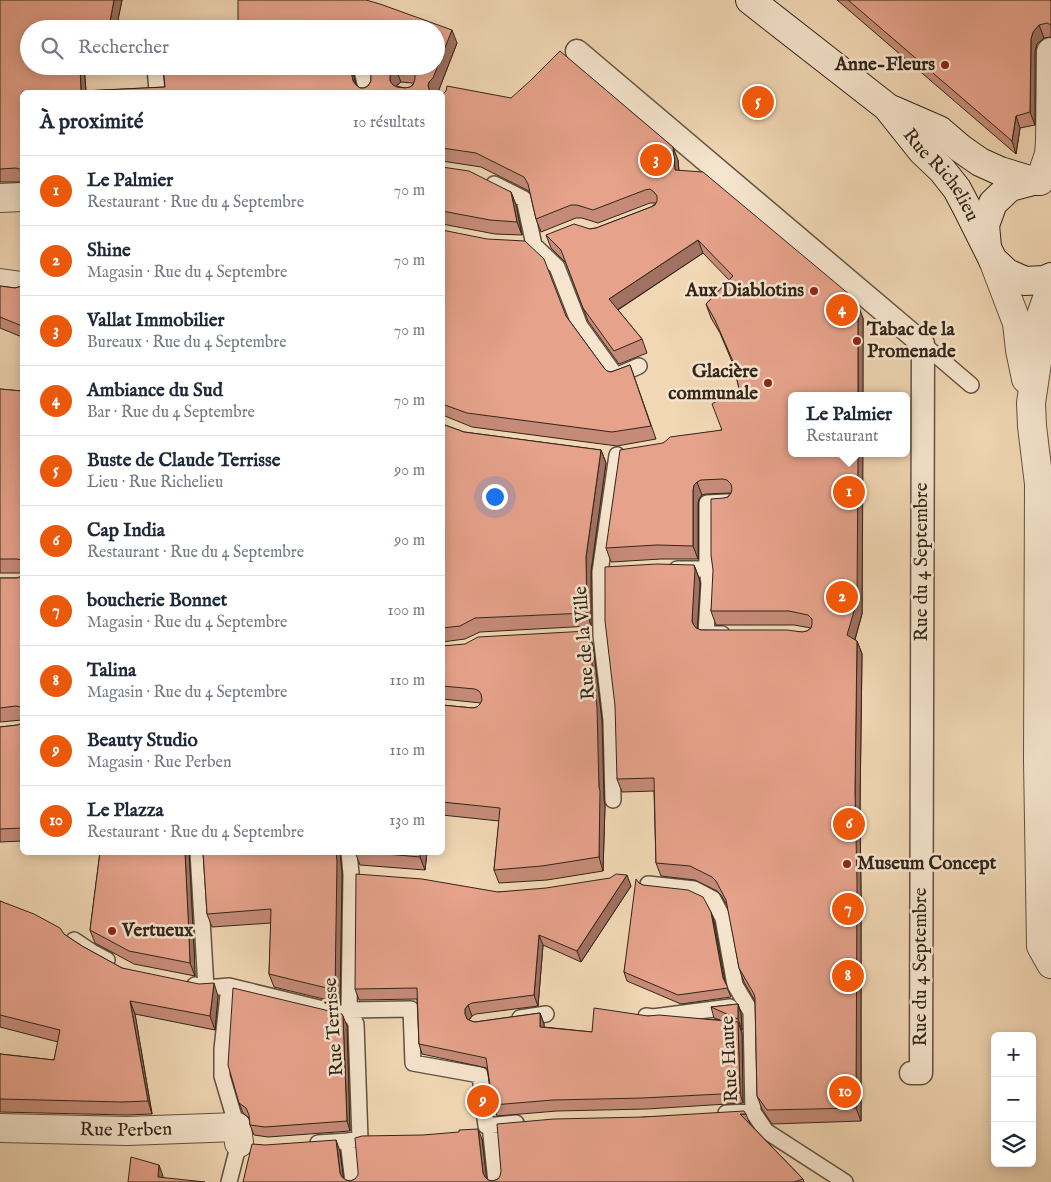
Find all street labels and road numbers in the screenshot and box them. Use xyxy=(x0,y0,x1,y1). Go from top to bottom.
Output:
street label: Rue Richelieu xyxy=(897,124,984,226)
street label: Rue du 4 Septembre xyxy=(910,482,934,642)
street label: Rue de la Ville xyxy=(569,585,601,701)
street label: Rue du 4 Septembre xyxy=(909,887,933,1047)
street label: Rue Terrisse xyxy=(319,976,349,1077)
street label: Rue Haute xyxy=(716,1015,744,1103)
street label: Rue Perben xyxy=(79,1117,173,1143)

